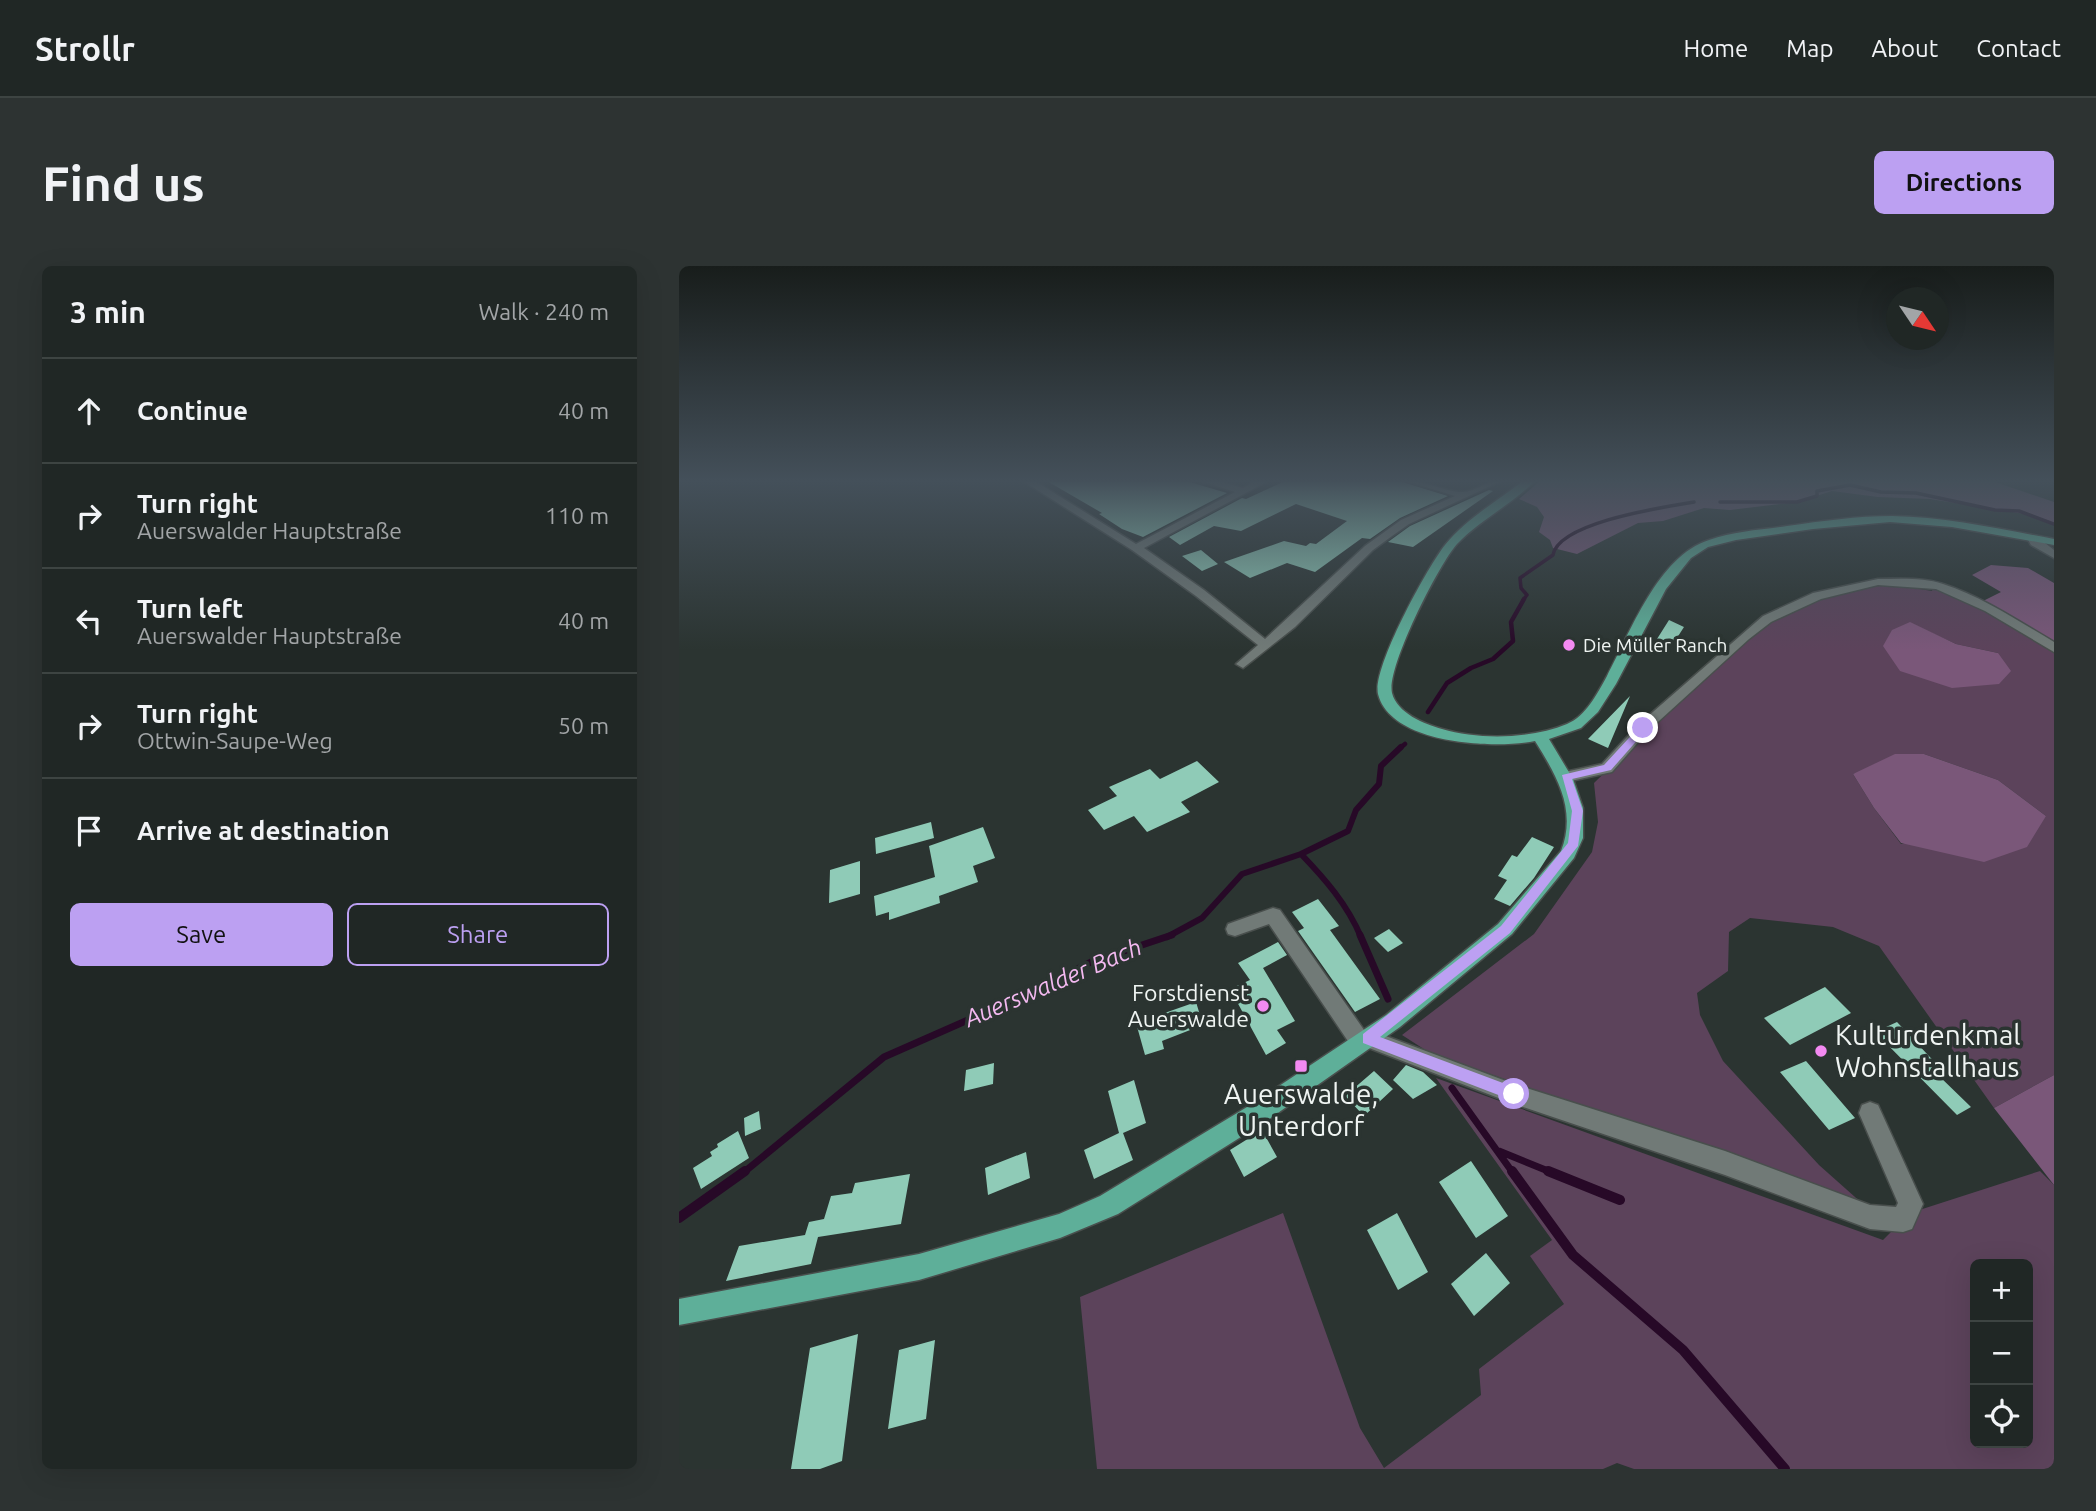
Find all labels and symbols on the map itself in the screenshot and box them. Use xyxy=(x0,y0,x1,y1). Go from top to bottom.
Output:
north arrow xyxy=(1886,287,1949,350)
place label: Die Müller Ranch xyxy=(1583,634,1727,656)
marker: Die Müller Ranch xyxy=(1561,637,1577,653)
route end xyxy=(1627,712,1658,743)
water label: Auerswalder Bach xyxy=(959,933,1145,1032)
place label: Forstdienst Auerswalde xyxy=(1128,980,1249,1031)
marker: Forstdienst Auerswalde xyxy=(1255,998,1271,1014)
place label: Kulturdenkmal Wohnstallhaus xyxy=(1835,1019,2021,1082)
marker: Kulturdenkmal Wohnstallhaus xyxy=(1813,1043,1829,1059)
marker: Auerswalde, Unterdorf xyxy=(1293,1058,1309,1074)
place label: Auerswalde, Unterdorf xyxy=(1224,1078,1378,1141)
route start xyxy=(1498,1078,1529,1109)

